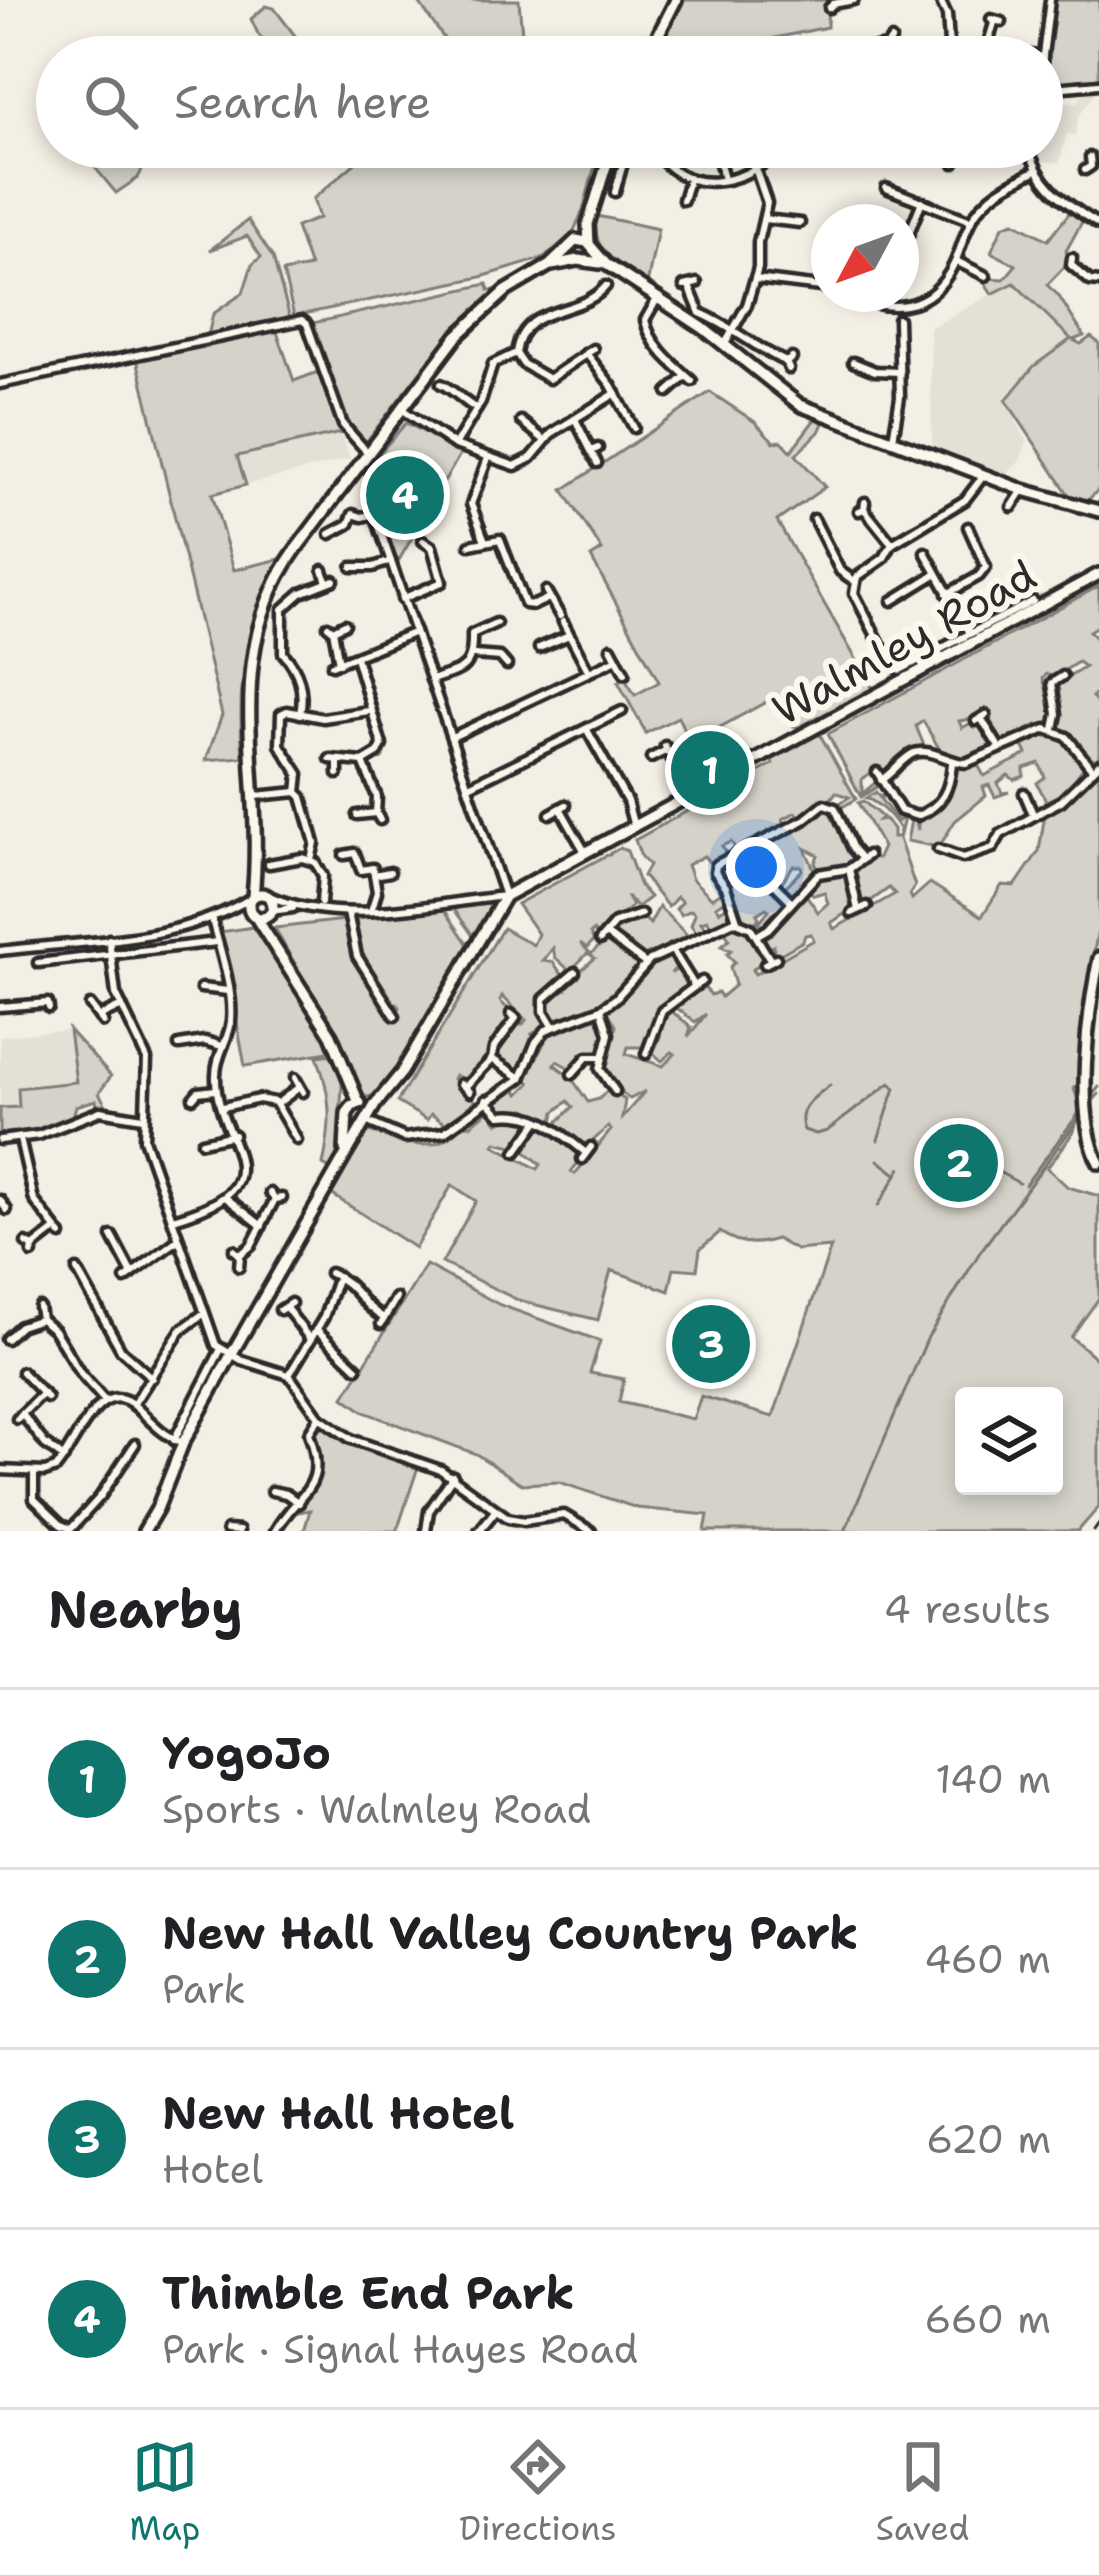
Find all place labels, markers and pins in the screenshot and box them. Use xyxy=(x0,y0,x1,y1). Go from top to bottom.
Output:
pin: 4 xyxy=(366,450,444,540)
pin: 1 xyxy=(671,725,749,815)
pin: 2 xyxy=(920,1118,998,1208)
pin: 3 xyxy=(672,1299,750,1389)

